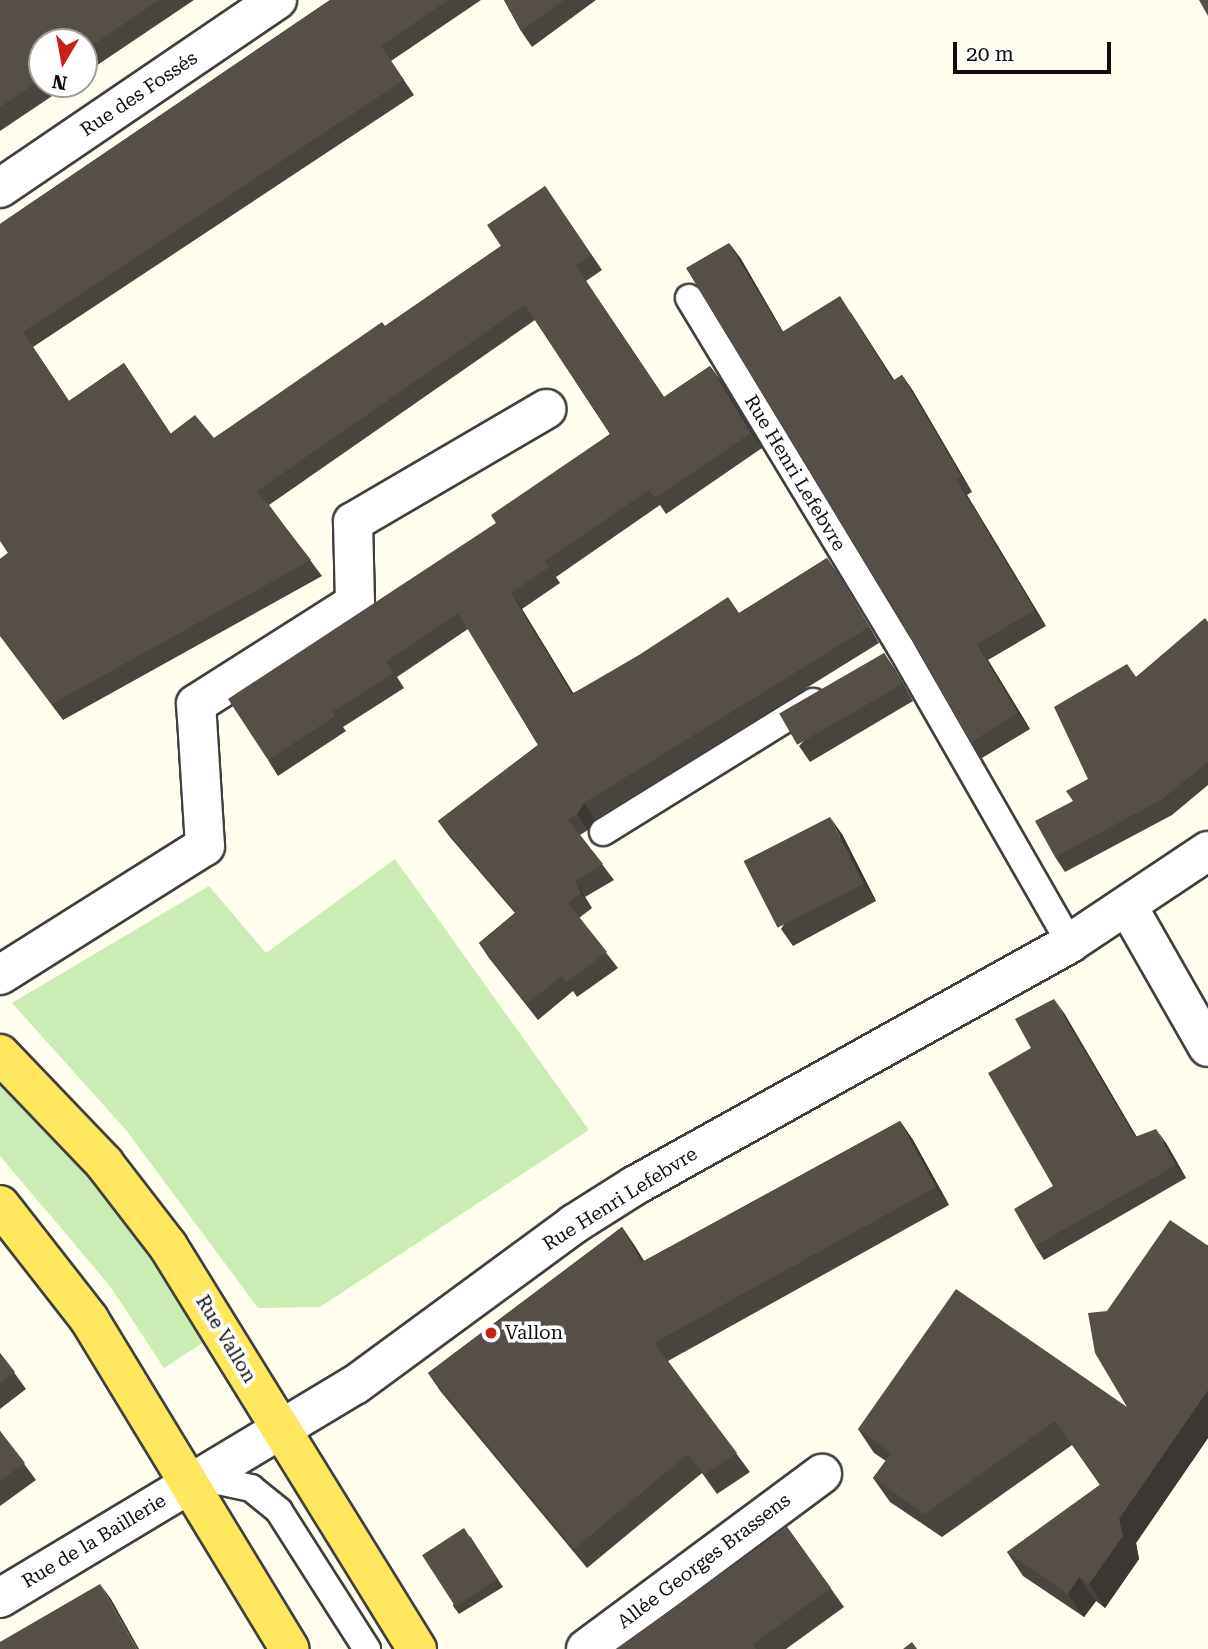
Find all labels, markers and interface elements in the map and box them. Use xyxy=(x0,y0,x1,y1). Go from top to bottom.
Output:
north arrow xyxy=(28,28,98,98)
scale bar xyxy=(956,28,1114,72)
text: 20 m xyxy=(966,42,1014,66)
street label: Rue des Fossés xyxy=(76,47,202,141)
text: N xyxy=(50,70,69,95)
street label: Rue Henri Lefebvre xyxy=(739,391,851,555)
street label: Rue Henri Lefebvre xyxy=(539,1142,701,1256)
street label: Rue Vallon xyxy=(191,1291,261,1387)
place label: Vallon xyxy=(505,1322,563,1344)
marker: Vallon xyxy=(483,1325,499,1341)
street label: Allée Georges Brassens xyxy=(613,1488,795,1634)
street label: Rue de la Baillerie xyxy=(18,1489,170,1593)

